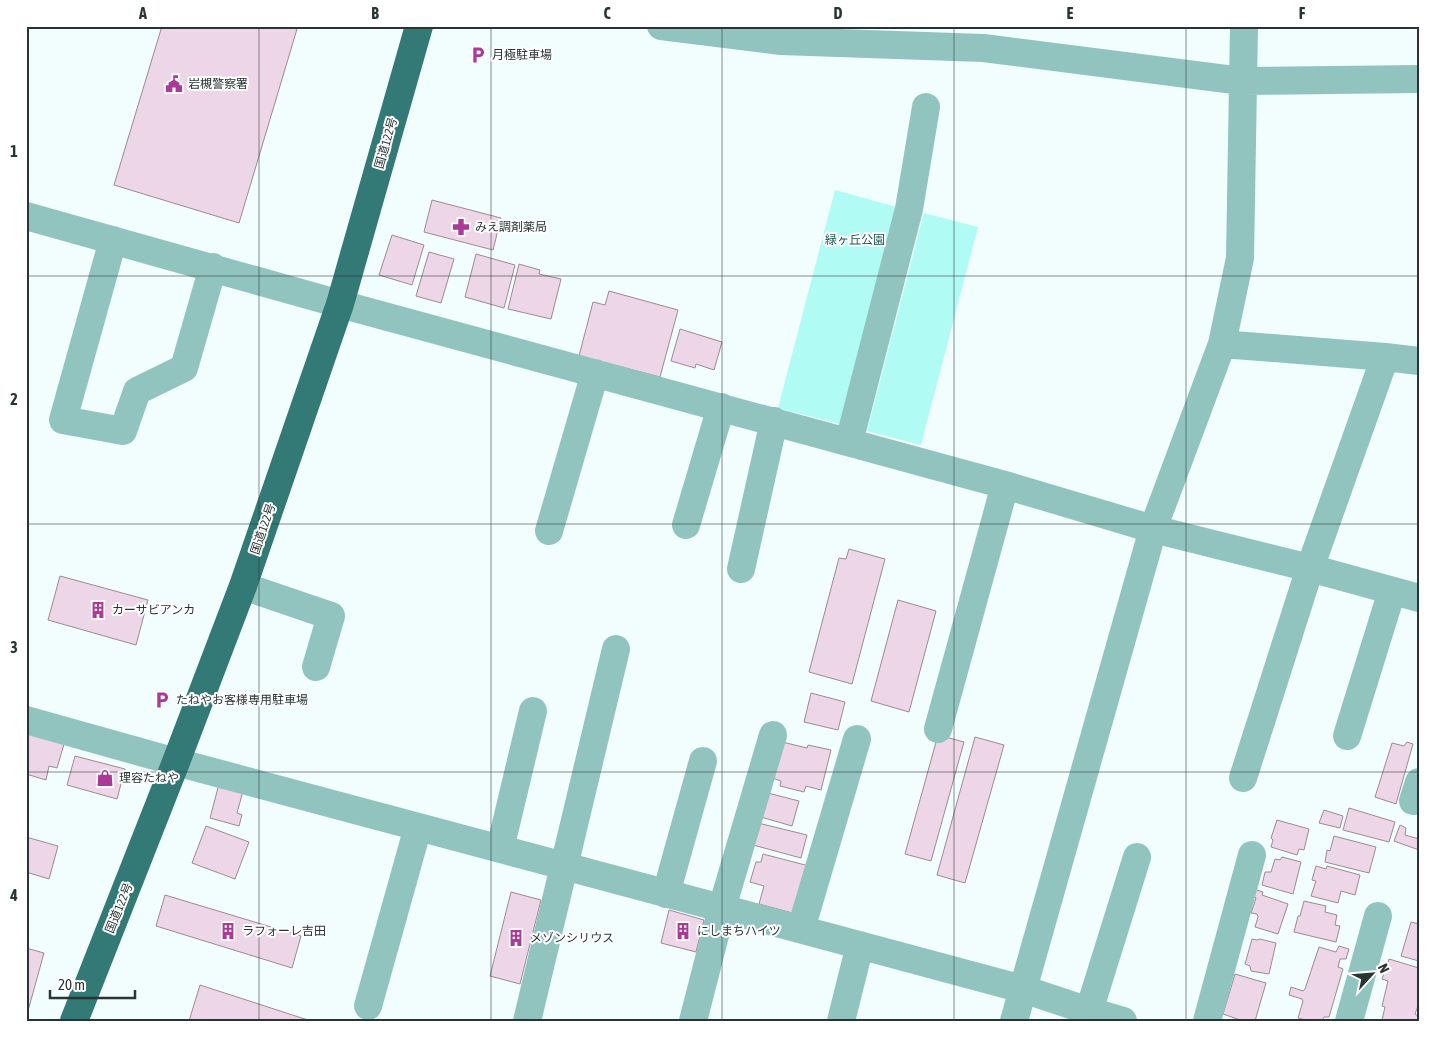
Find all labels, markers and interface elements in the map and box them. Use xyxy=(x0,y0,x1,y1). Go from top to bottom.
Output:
text: A xyxy=(138,4,147,22)
text: B xyxy=(371,4,379,22)
text: C xyxy=(603,4,611,22)
text: D xyxy=(834,4,843,22)
text: E xyxy=(1067,4,1074,22)
text: F xyxy=(1299,4,1306,22)
parking icon: 月極駐車場 xyxy=(468,45,488,65)
place label: 月極駐車場 xyxy=(492,48,552,62)
public building icon: 岩槻警察署 xyxy=(164,74,184,94)
place label: 岩槻警察署 xyxy=(188,77,248,91)
street label: 国道122号 xyxy=(372,116,400,170)
text: 1 xyxy=(10,142,18,160)
pharmacy icon: みえ調剤薬局 xyxy=(451,217,471,237)
place label: みえ調剤薬局 xyxy=(475,220,547,234)
park label: 緑ヶ丘公園 xyxy=(825,233,885,247)
text: 2 xyxy=(10,390,18,408)
street label: 国道122号 xyxy=(248,502,278,556)
building icon: カーサビアンカ xyxy=(88,600,108,620)
place label: カーサビアンカ xyxy=(112,603,195,617)
text: 3 xyxy=(10,638,18,656)
parking icon: たねやお客様専用駐車場 xyxy=(152,690,172,710)
place label: たねやお客様専用駐車場 xyxy=(176,693,308,707)
shop icon: 理容たねや xyxy=(95,768,115,788)
place label: 理容たねや xyxy=(119,771,179,785)
street label: 国道122号 xyxy=(103,881,135,935)
text: 4 xyxy=(9,886,18,904)
building icon: ラフォーレ吉田 xyxy=(218,921,238,941)
building icon: にしまちハイツ xyxy=(673,921,693,941)
place label: ラフォーレ吉田 xyxy=(242,924,326,938)
place label: にしまちハイツ xyxy=(697,924,781,938)
building icon: メゾンシリウス xyxy=(506,928,526,948)
place label: メゾンシリウス xyxy=(530,931,614,945)
north arrow xyxy=(1348,950,1398,1000)
text: N xyxy=(1375,961,1393,976)
scale bar xyxy=(50,967,135,999)
text: 20 m xyxy=(58,976,85,993)

